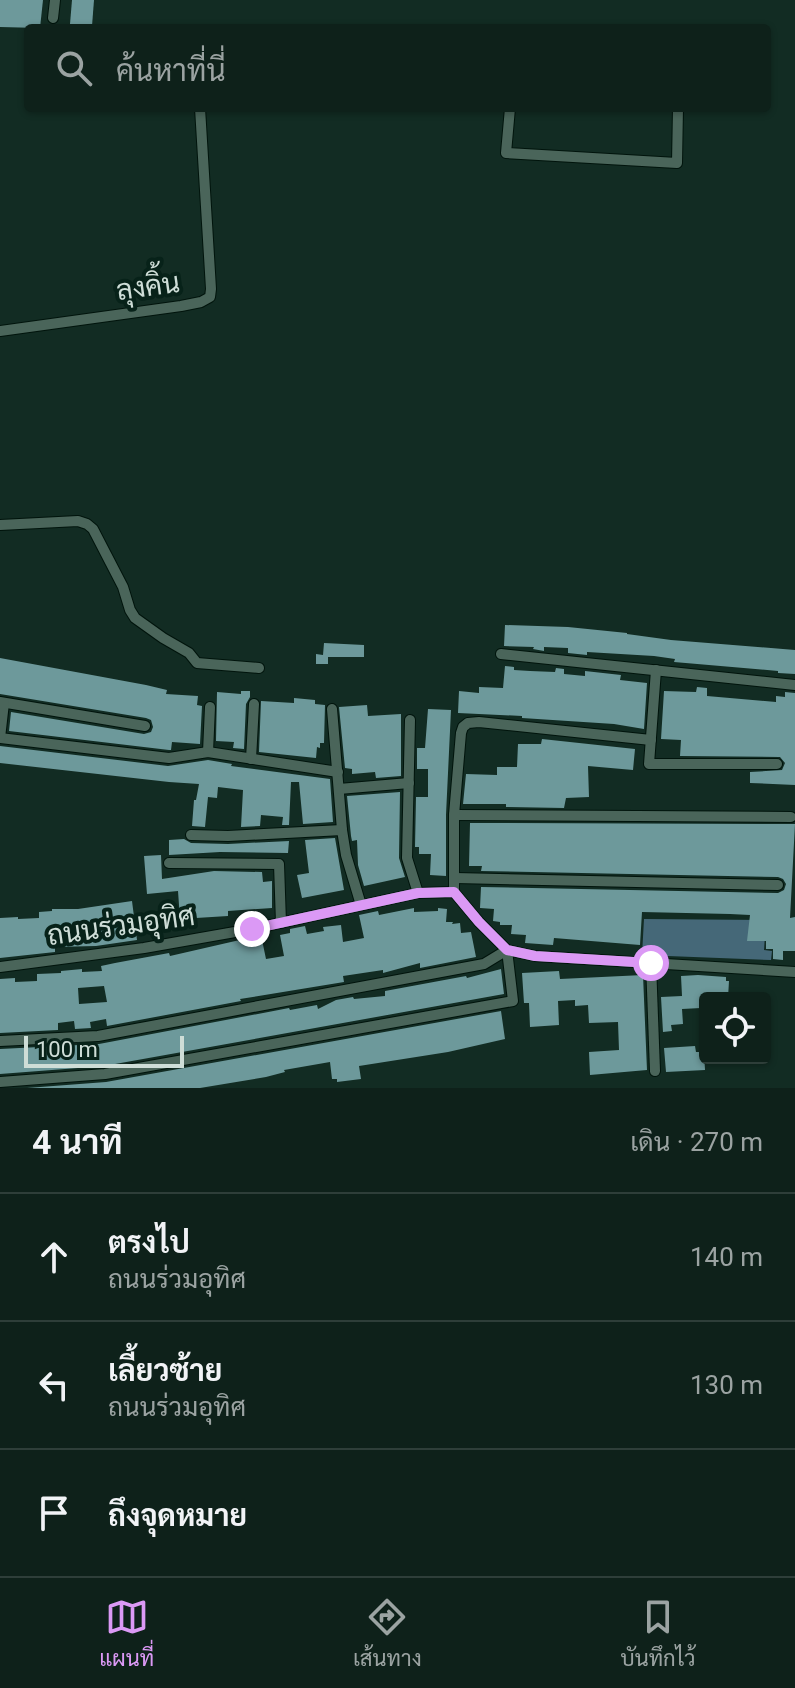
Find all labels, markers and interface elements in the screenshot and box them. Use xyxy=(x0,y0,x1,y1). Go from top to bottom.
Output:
search box xyxy=(24,24,771,112)
icon: search xyxy=(52,46,96,90)
text: ค้นหาที่นี่ xyxy=(116,53,226,88)
street label: ลุงคิ้น xyxy=(113,259,182,310)
street label: ถนนร่วมอุทิศ xyxy=(45,898,197,955)
route end xyxy=(234,911,270,947)
route start xyxy=(633,945,669,981)
map controls xyxy=(699,992,771,1064)
button: locate xyxy=(699,992,771,1064)
scale bar xyxy=(24,1032,184,1068)
text: 100 m xyxy=(36,1037,98,1062)
text: 4 นาที xyxy=(32,1122,122,1162)
text: เดิน · 270 m xyxy=(630,1127,763,1157)
text: ตรงไป xyxy=(108,1225,190,1260)
icon: ahead xyxy=(32,1235,76,1279)
text: 140 m xyxy=(690,1242,763,1272)
text: ถนนร่วมอุทิศ xyxy=(108,1264,246,1294)
text: เลี้ยวซ้าย xyxy=(108,1353,222,1388)
icon: left xyxy=(32,1363,76,1407)
text: 130 m xyxy=(690,1370,763,1400)
text: ถนนร่วมอุทิศ xyxy=(108,1392,246,1422)
icon: arrive xyxy=(32,1491,76,1535)
text: ถึงจุดหมาย xyxy=(108,1498,247,1533)
tab: แผนที่ xyxy=(99,1595,154,1671)
tab: เส้นทาง xyxy=(353,1595,422,1671)
tab: บันทึกไว้ xyxy=(620,1595,696,1671)

